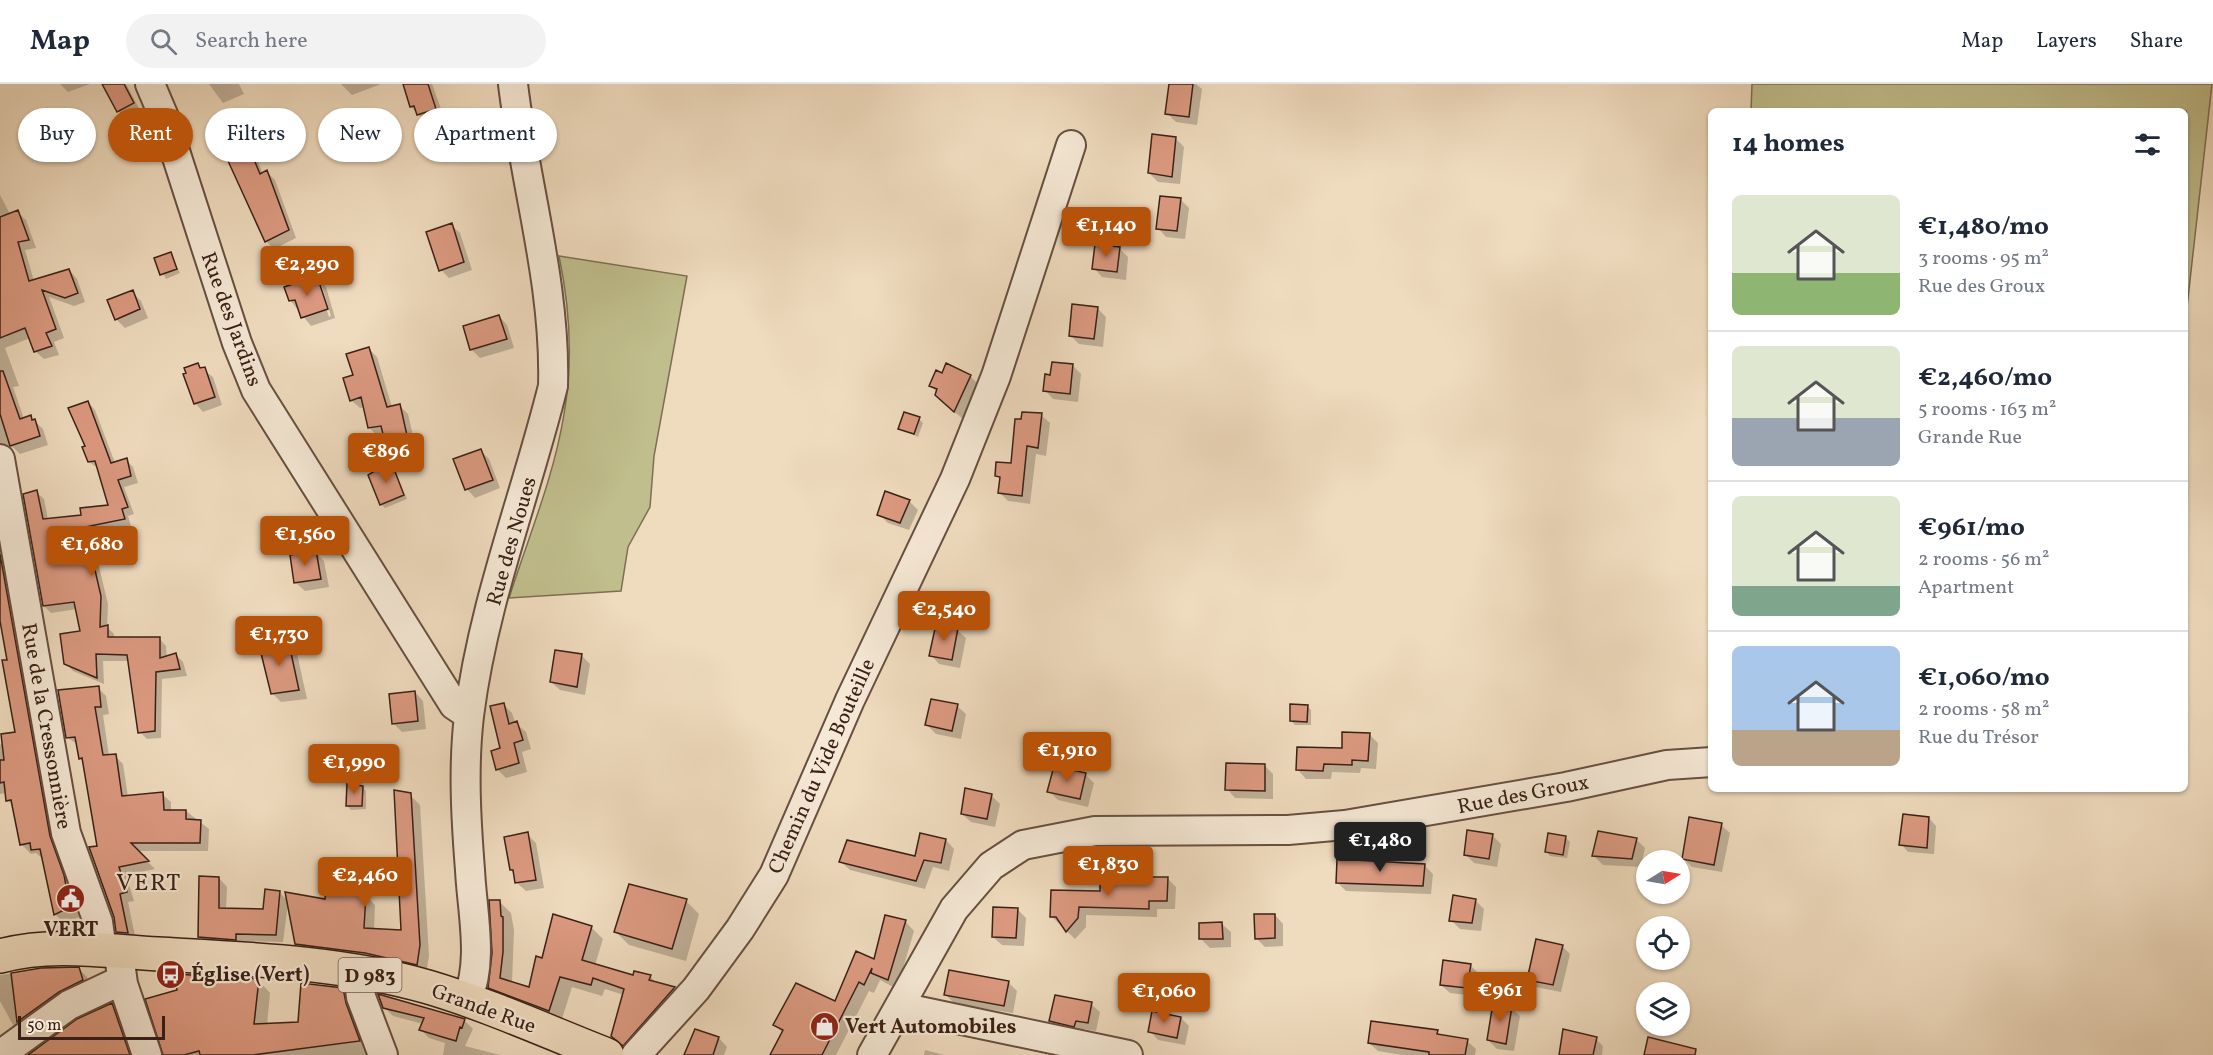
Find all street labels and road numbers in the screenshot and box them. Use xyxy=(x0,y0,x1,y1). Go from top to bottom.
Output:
street label: Rue des Jardins xyxy=(193,248,268,391)
street label: Rue des Noues xyxy=(480,474,545,609)
street label: Rue de la Cressonnière xyxy=(13,621,78,832)
street label: Chemin du Vide Bouteille xyxy=(762,654,883,879)
street label: Rue des Groux xyxy=(1455,768,1592,822)
road number: D 983 xyxy=(338,958,401,992)
street label: Grande Rue xyxy=(427,977,540,1042)

